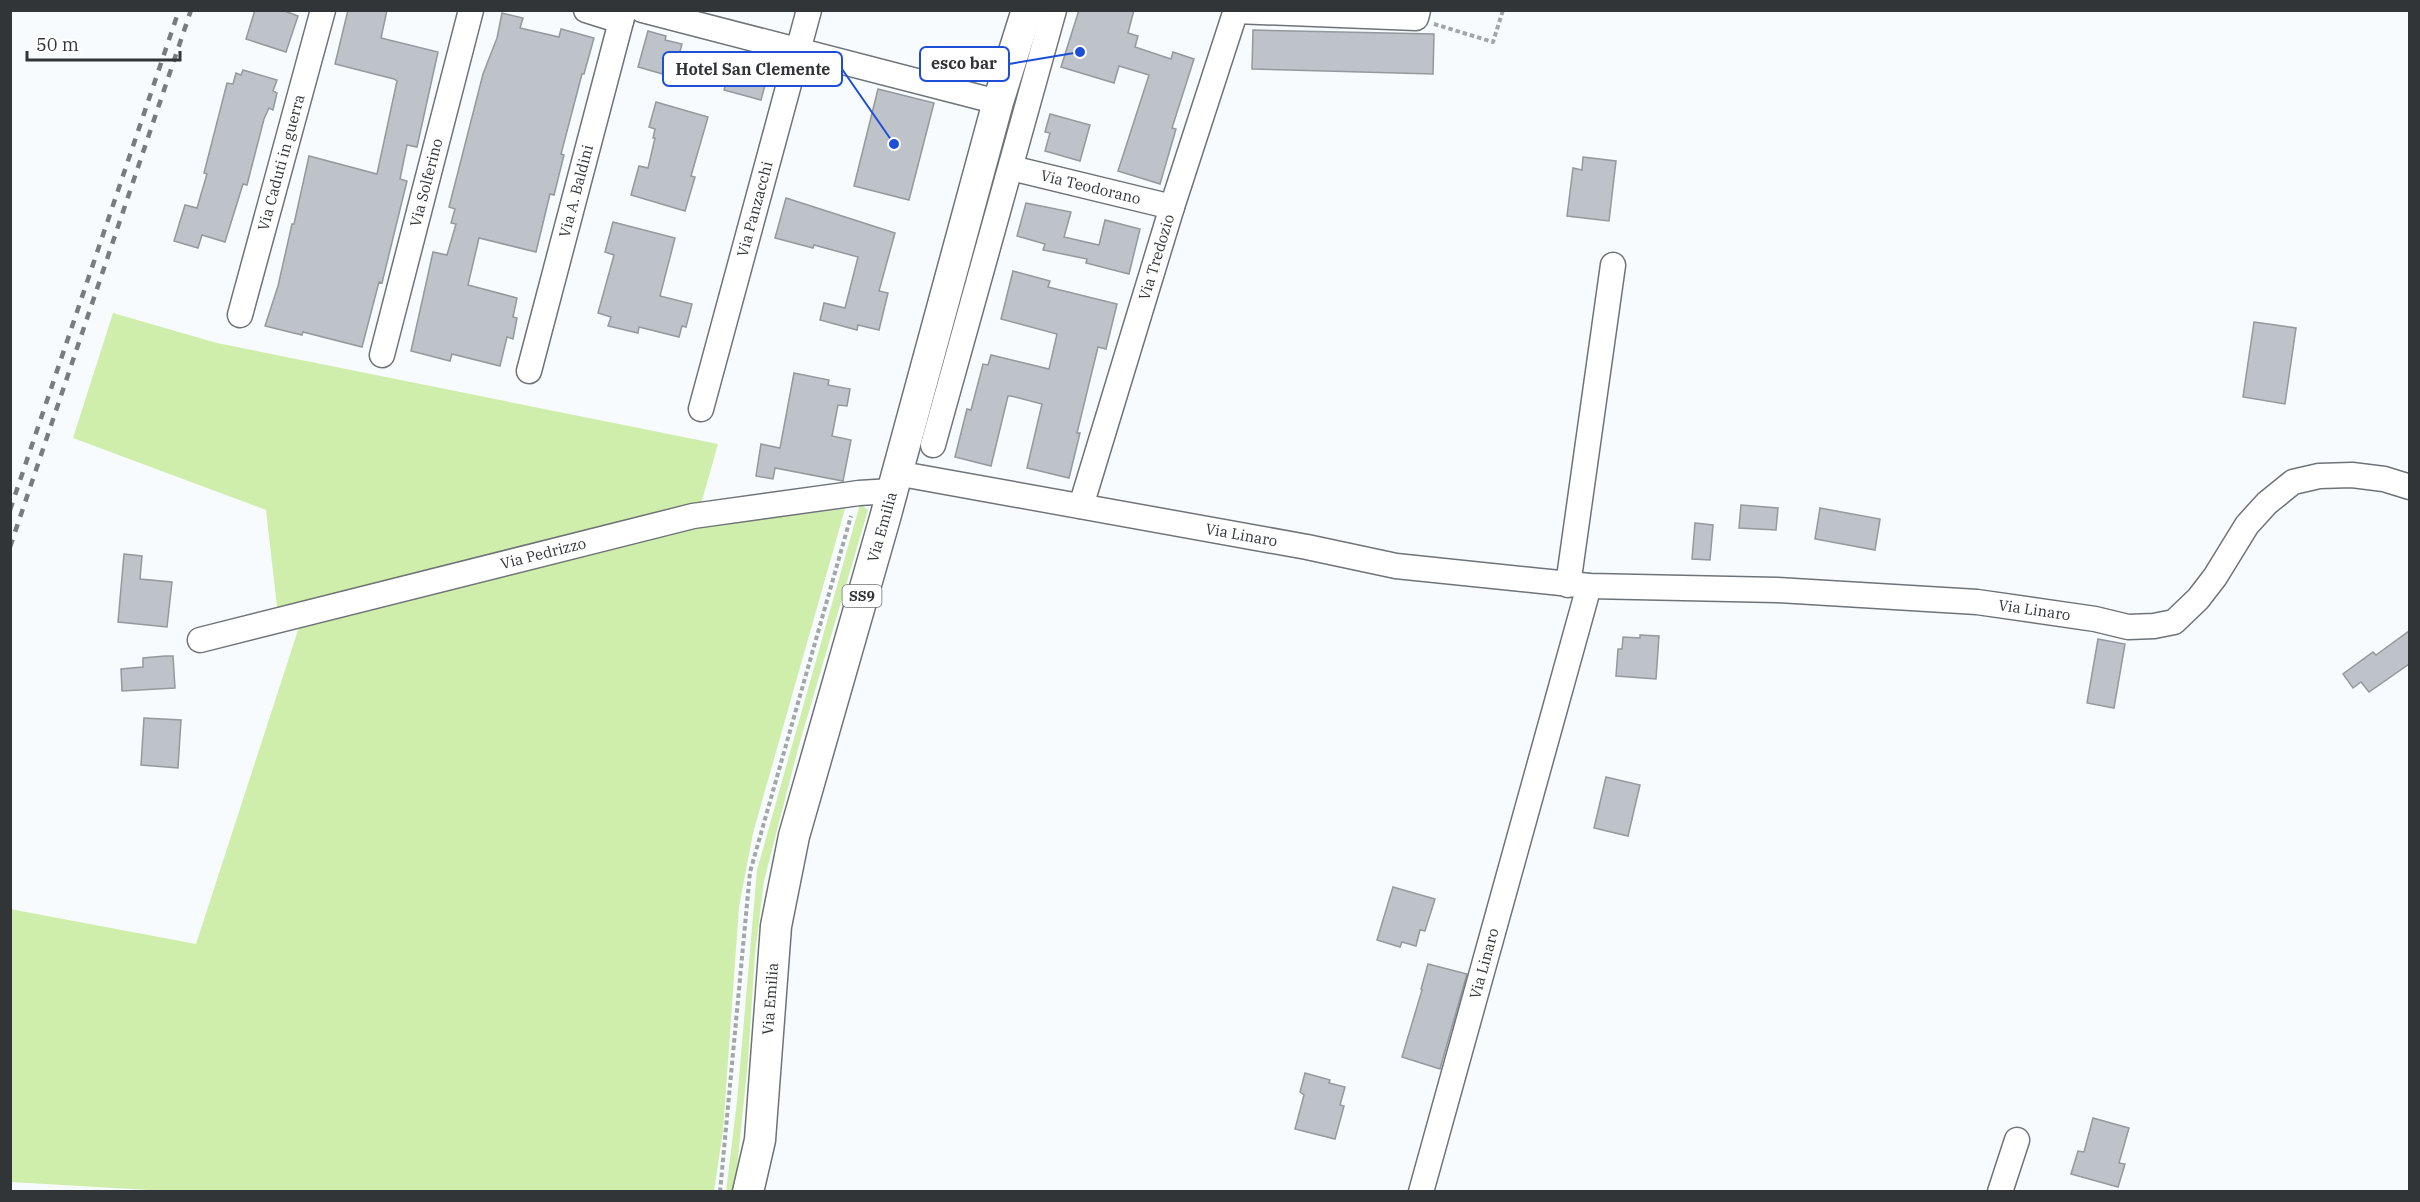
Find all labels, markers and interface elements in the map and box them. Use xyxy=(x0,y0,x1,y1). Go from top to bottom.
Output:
scale bar xyxy=(27,24,180,62)
text: 50 m xyxy=(36,33,79,56)
callout: esco bar xyxy=(920,47,1009,81)
callout: Hotel San Clemente xyxy=(663,52,842,86)
text: esco bar xyxy=(931,53,997,73)
text: Hotel San Clemente xyxy=(676,59,830,79)
street label: Via Caduti in guerra xyxy=(253,92,309,233)
street label: Via Solferino xyxy=(405,136,446,229)
street label: Via A. Baldini xyxy=(555,142,597,239)
street label: Via Panzacchi xyxy=(733,159,777,259)
street label: Via Teodorano xyxy=(1039,166,1143,208)
street label: Via Tredozio xyxy=(1134,212,1178,302)
street label: Via Emilia xyxy=(863,490,901,564)
street label: Via Linaro xyxy=(1204,519,1279,550)
street label: Via Pedrizzo xyxy=(498,533,588,573)
road number: SS9 xyxy=(842,585,882,607)
street label: Via Linaro xyxy=(1997,595,2072,624)
street label: Via Linaro xyxy=(1465,926,1503,1001)
street label: Via Emilia xyxy=(758,962,782,1035)

